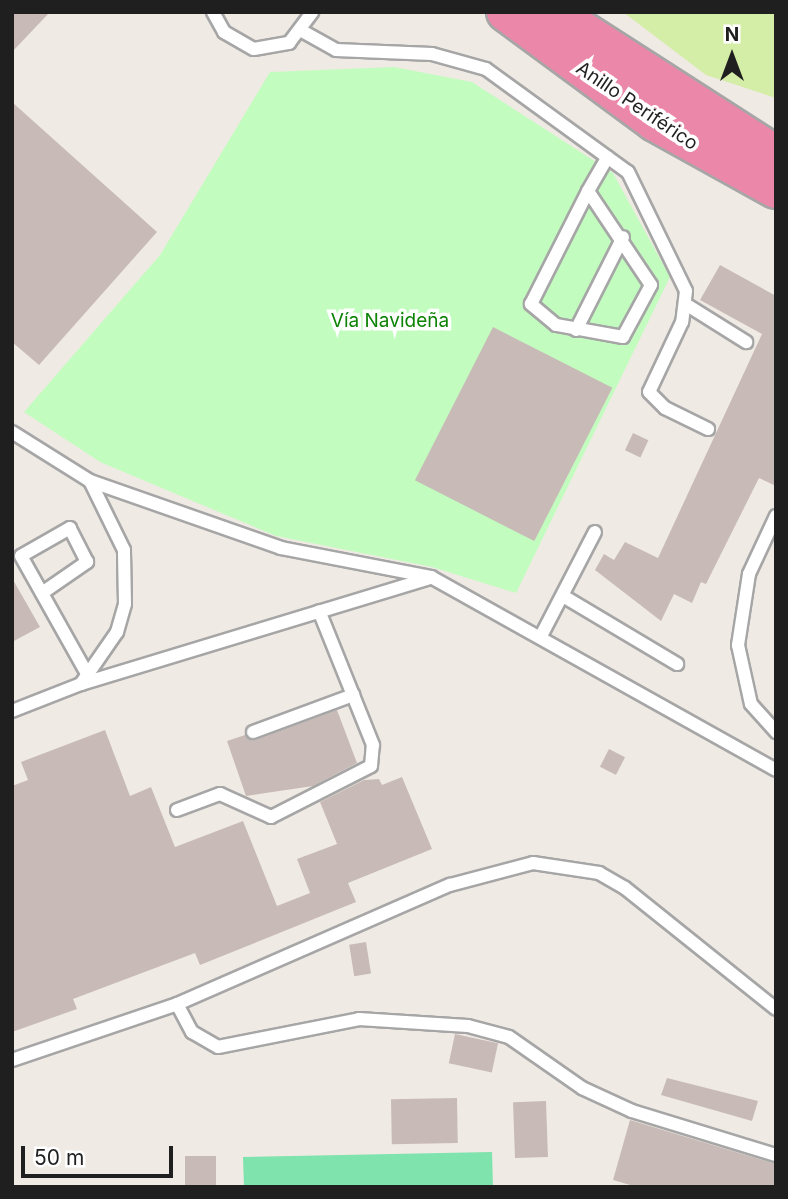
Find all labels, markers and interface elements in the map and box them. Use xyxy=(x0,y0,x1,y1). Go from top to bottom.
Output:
north arrow xyxy=(697,21,767,91)
text: N xyxy=(725,23,739,46)
street label: Anillo Periférico xyxy=(572,57,702,155)
park label: Vía Navideña xyxy=(331,310,449,332)
scale bar xyxy=(24,1132,177,1176)
text: 50 m xyxy=(34,1145,84,1170)

